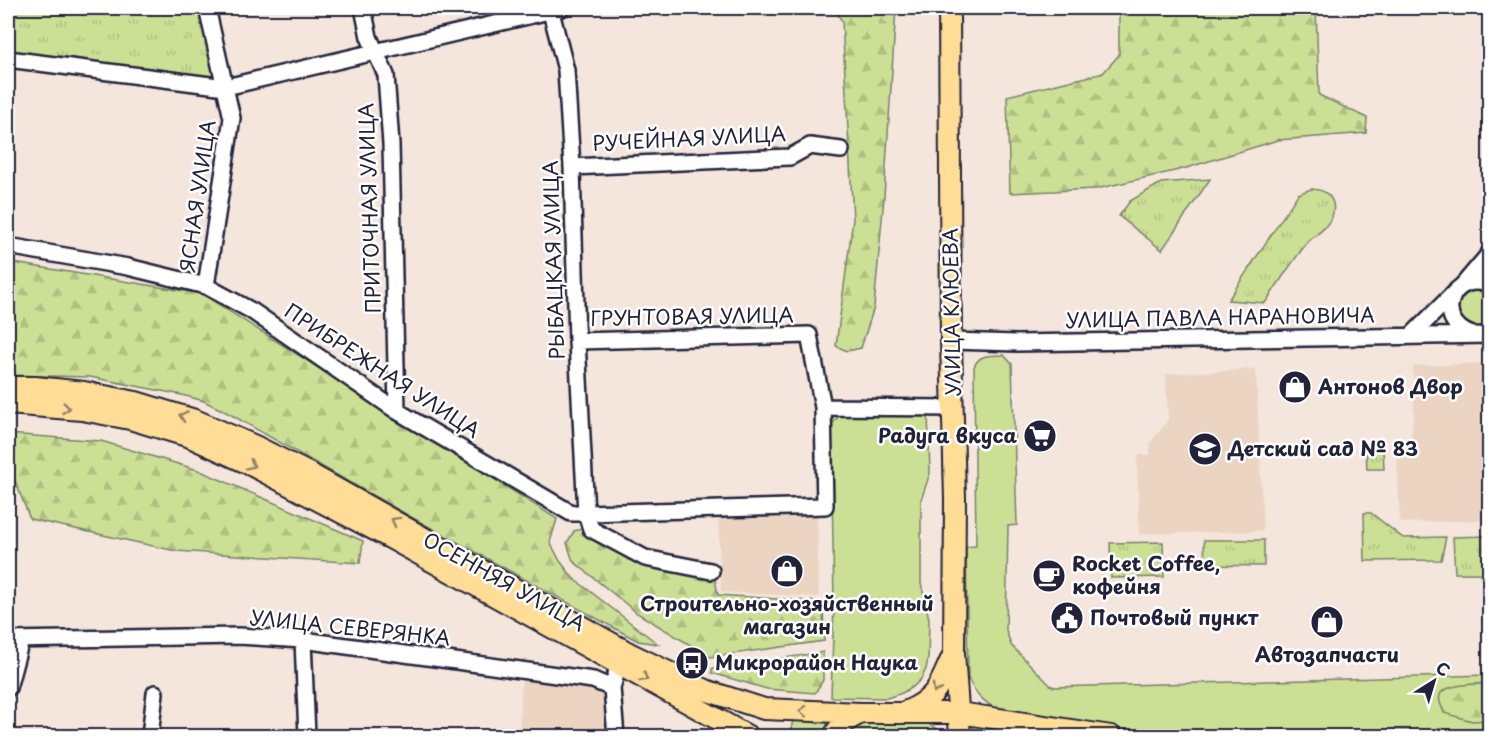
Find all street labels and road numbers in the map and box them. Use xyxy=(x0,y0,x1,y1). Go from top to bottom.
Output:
street label: ПРИТОЧНАЯ УЛИЦА xyxy=(350,102,388,314)
street label: ЯСНАЯ УЛИЦА xyxy=(171,118,223,274)
street label: РУЧЕЙНАЯ УЛИЦА xyxy=(591,118,787,158)
street label: РЫБАЦКАЯ УЛИЦА xyxy=(535,160,571,360)
street label: УЛИЦА КЛЮЕВА xyxy=(935,228,967,396)
street label: ПРИБРЕЖНАЯ УЛИЦА xyxy=(279,296,486,445)
street label: ГРУНТОВАЯ УЛИЦА xyxy=(590,299,794,333)
street label: УЛИЦА ПАВЛА НАРАНОВИЧА xyxy=(1065,299,1375,335)
street label: ОСЕННЯЯ УЛИЦА xyxy=(418,524,591,638)
street label: УЛИЦА СЕВЕРЯНКА xyxy=(248,602,452,652)

